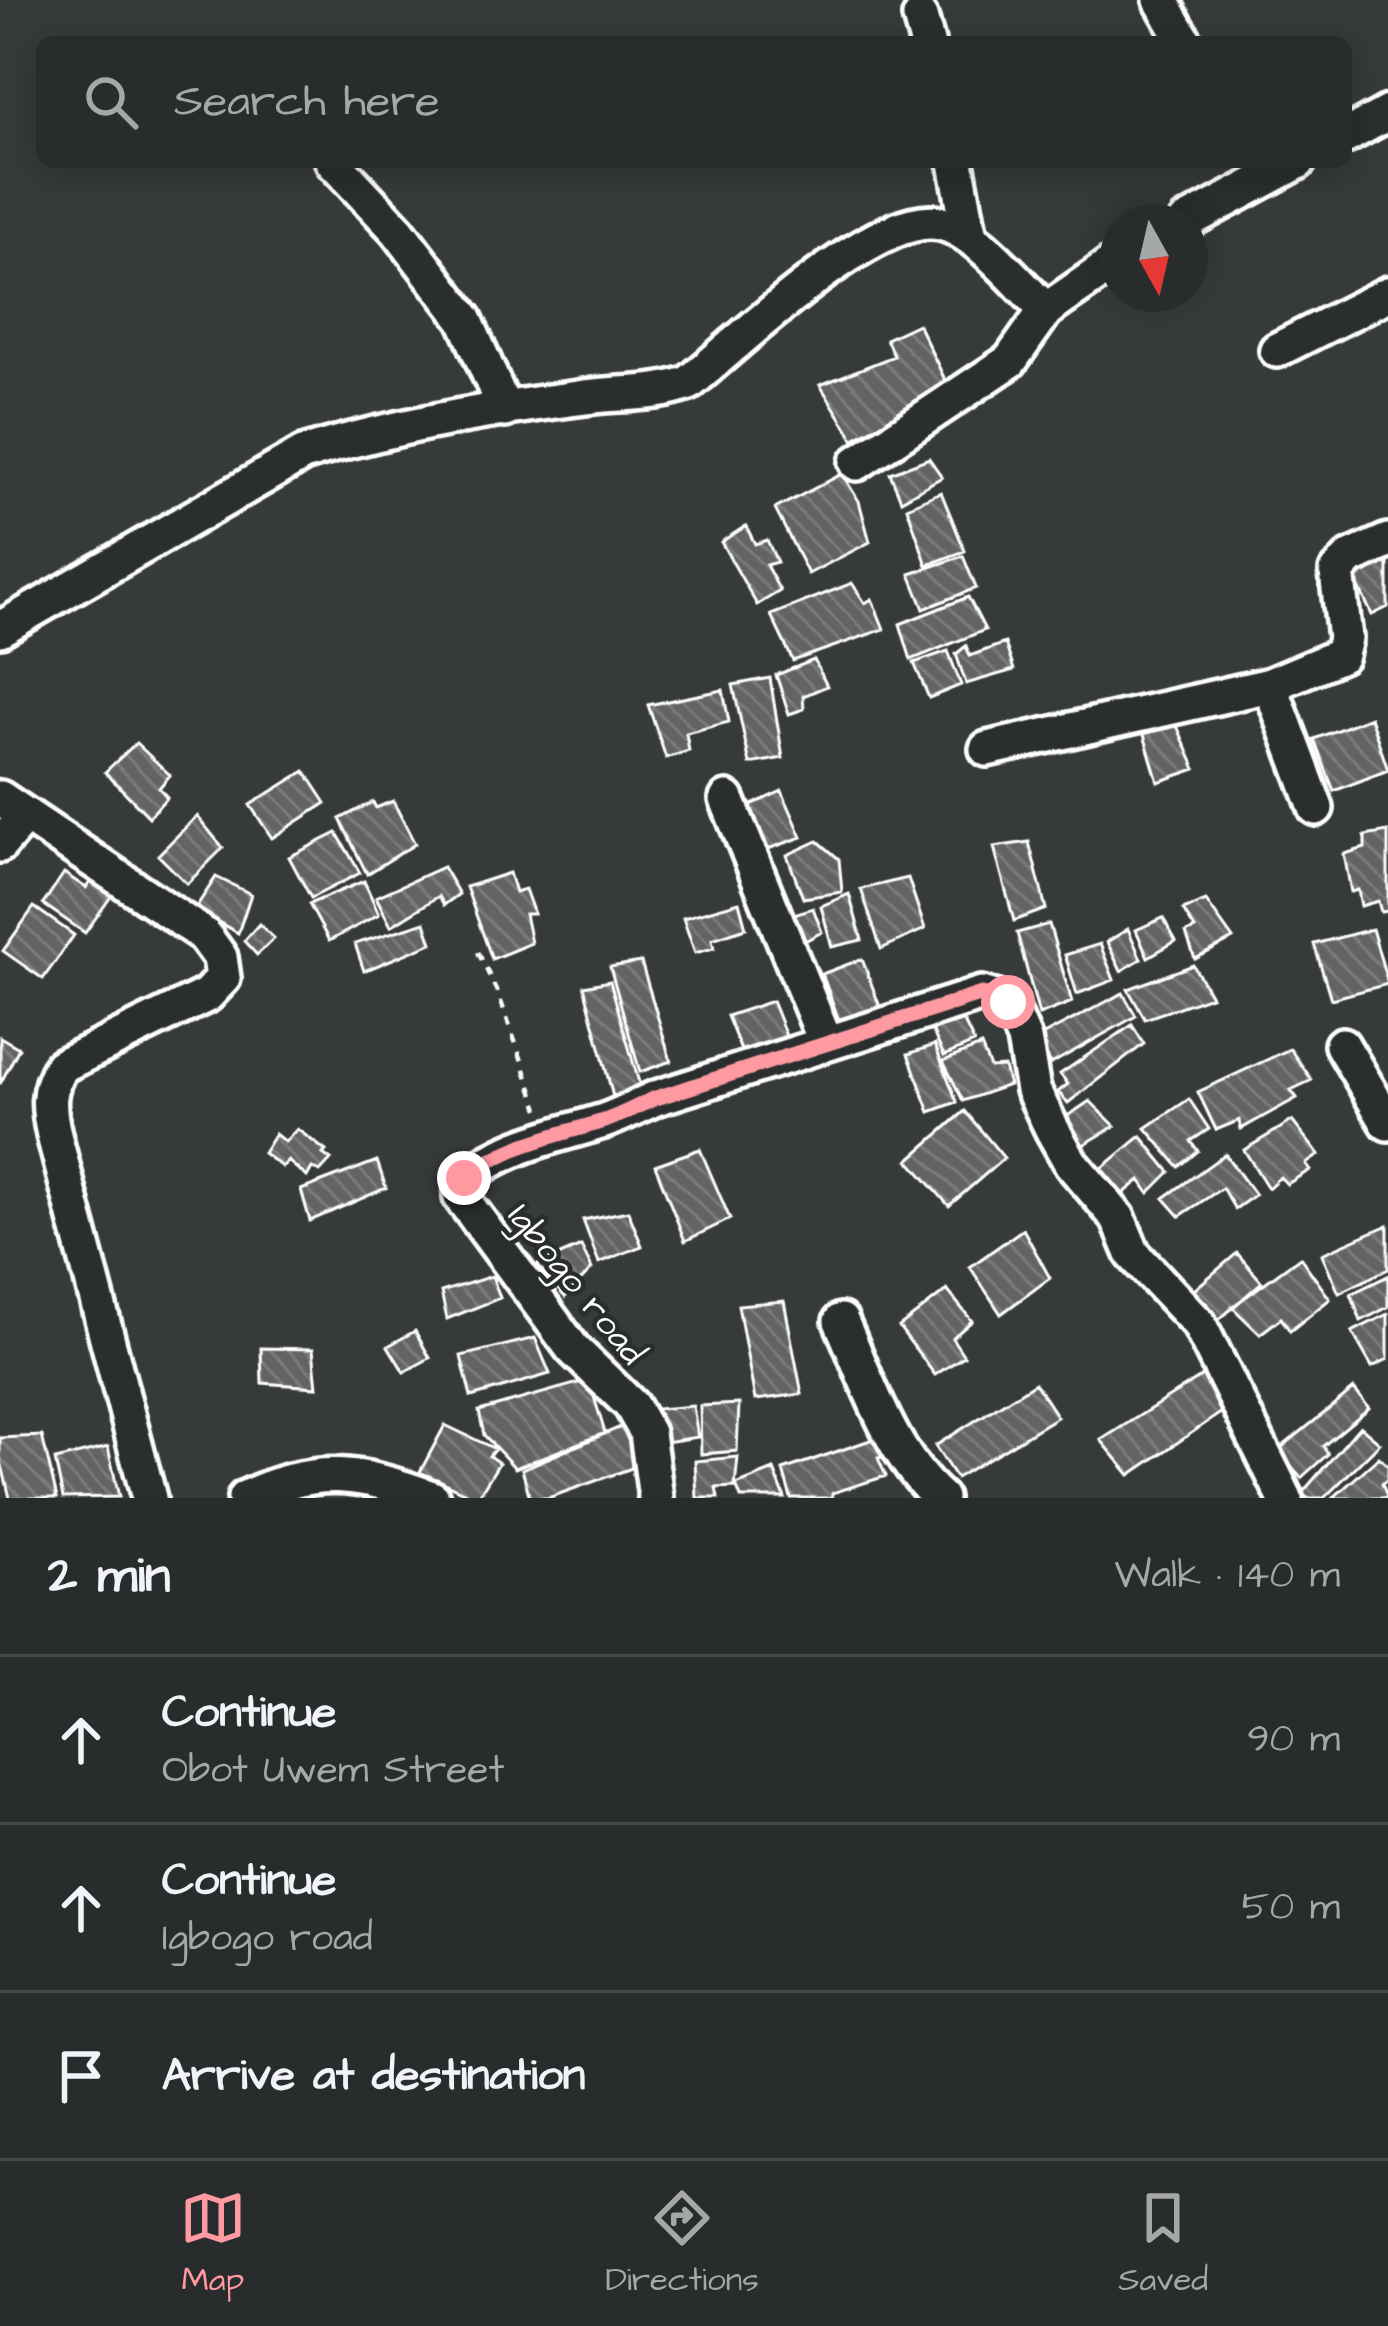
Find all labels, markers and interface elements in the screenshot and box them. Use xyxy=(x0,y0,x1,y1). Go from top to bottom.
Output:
search box xyxy=(36,36,1352,168)
icon: search xyxy=(78,69,144,135)
text: Search here xyxy=(174,71,440,133)
north arrow xyxy=(1100,204,1208,312)
route start xyxy=(981,975,1035,1029)
route end xyxy=(437,1151,491,1205)
street label: Igbogo road xyxy=(494,1193,657,1377)
text: 2 min xyxy=(48,1541,171,1612)
text: Walk · 140 m xyxy=(1115,1549,1340,1603)
text: Continue xyxy=(162,1682,336,1744)
icon: ahead xyxy=(48,1707,114,1773)
text: 90 m xyxy=(1247,1713,1340,1767)
text: Obot Uwem Street xyxy=(162,1744,504,1798)
text: Continue xyxy=(162,1850,336,1912)
icon: ahead xyxy=(48,1875,114,1941)
text: 50 m xyxy=(1242,1881,1340,1935)
text: Igbogo road xyxy=(162,1912,373,1966)
icon: arrive xyxy=(48,2043,114,2109)
text: Arrive at destination xyxy=(162,2045,585,2107)
tab: Map xyxy=(180,2185,246,2303)
tab: Directions xyxy=(605,2185,759,2303)
tab: Saved xyxy=(1118,2185,1208,2303)

